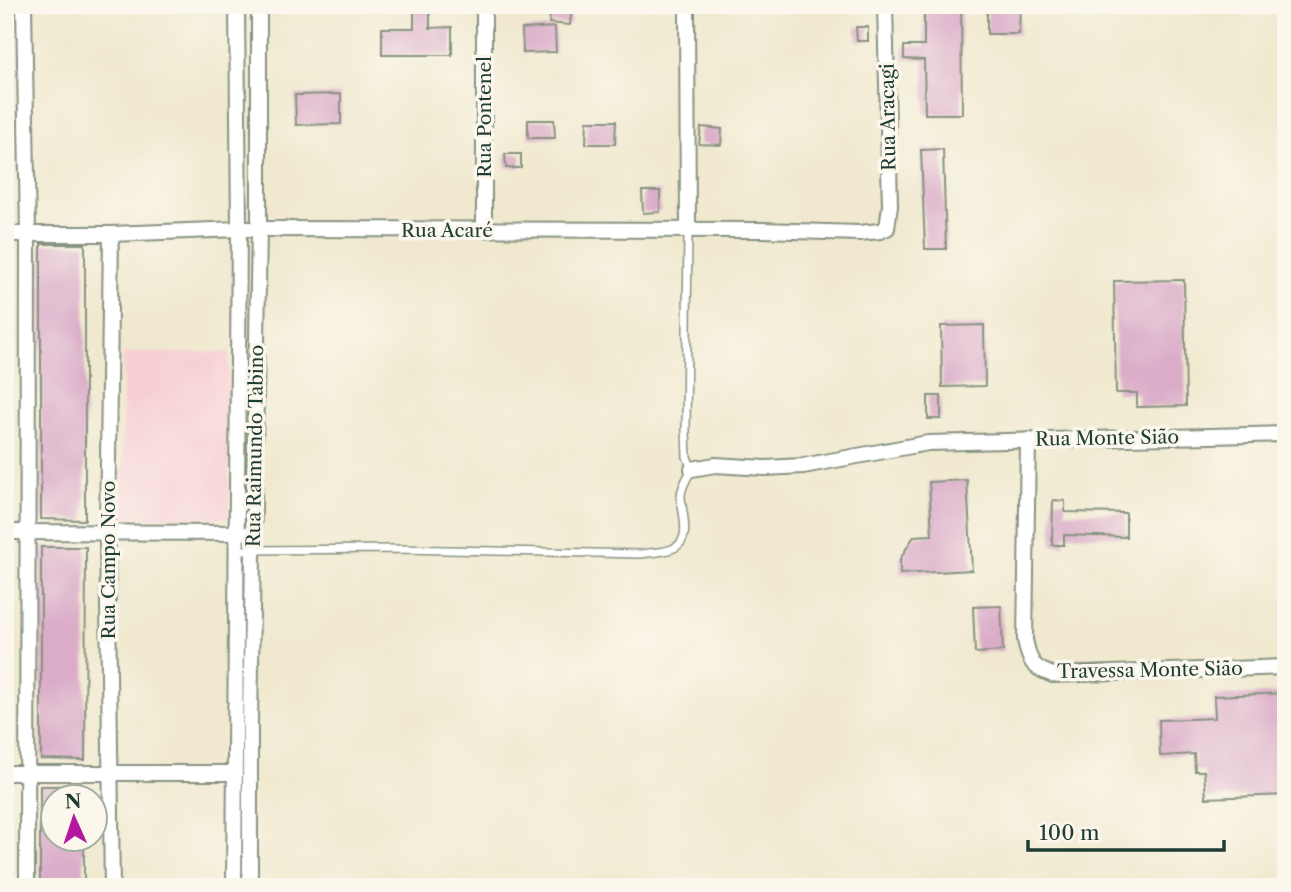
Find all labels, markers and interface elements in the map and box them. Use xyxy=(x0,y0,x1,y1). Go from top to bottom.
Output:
street label: Rua Pontenel xyxy=(473,56,496,178)
street label: Rua Aracagi xyxy=(876,63,900,171)
street label: Rua Acaré xyxy=(401,219,493,242)
street label: Rua Raimundo Tabino xyxy=(242,345,268,547)
street label: Rua Monte Sião xyxy=(1035,425,1179,451)
street label: Rua Campo Novo xyxy=(97,481,120,639)
street label: Travessa Monte Sião xyxy=(1057,657,1243,683)
north arrow xyxy=(38,784,108,854)
text: N xyxy=(64,790,82,813)
scale bar xyxy=(1028,808,1224,852)
text: 100 m xyxy=(1039,820,1100,845)

